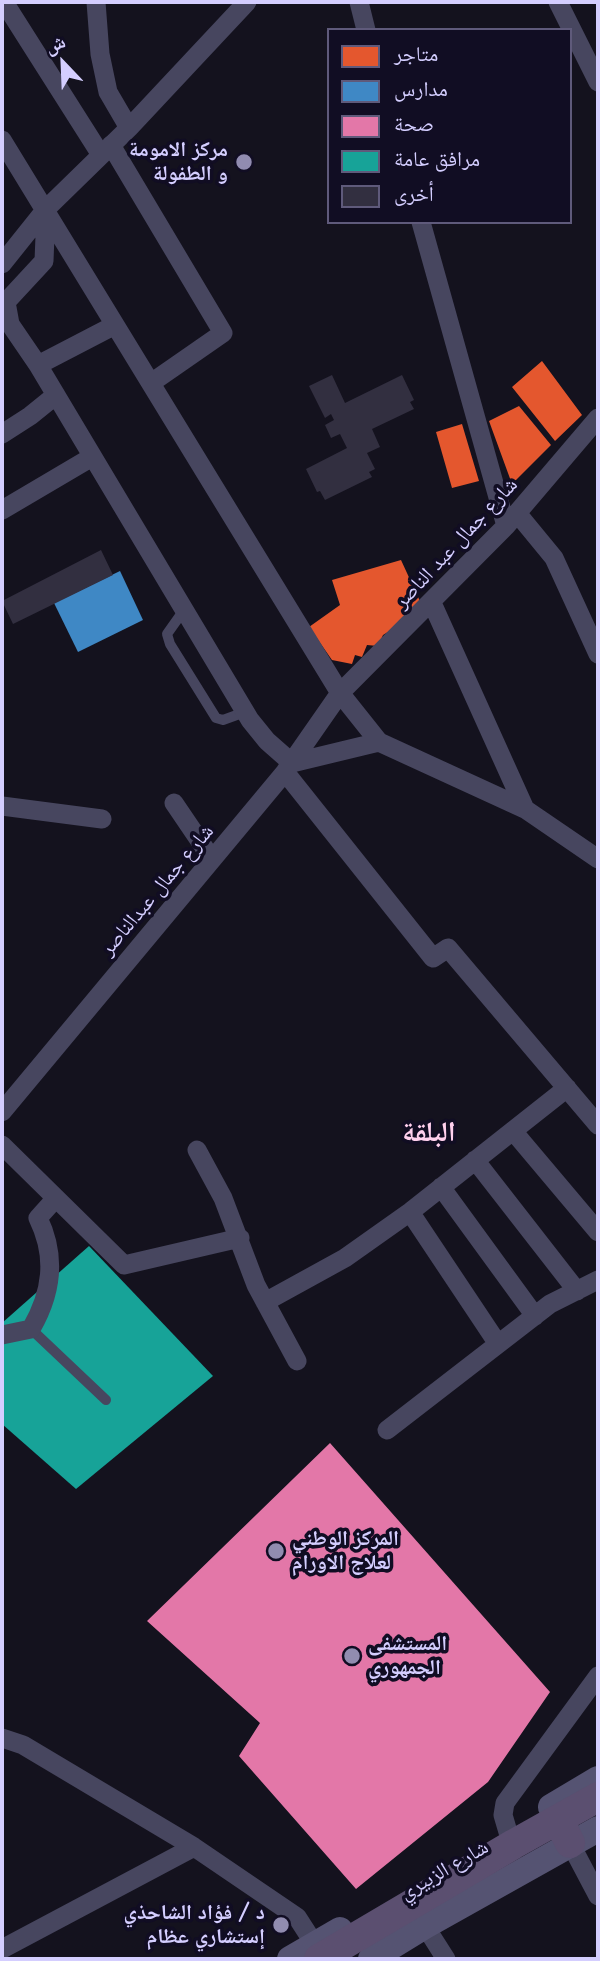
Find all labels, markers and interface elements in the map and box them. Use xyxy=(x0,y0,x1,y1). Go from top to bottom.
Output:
north arrow xyxy=(28,28,98,98)
legend xyxy=(327,28,572,224)
text: ش xyxy=(41,29,69,59)
text: متاجر xyxy=(394,40,438,66)
text: مدارس xyxy=(394,75,448,101)
text: صحة xyxy=(394,110,434,136)
place label: مركز الامومة و الطفولة xyxy=(129,137,228,187)
text: مرافق عامة xyxy=(394,145,480,171)
marker: مركز الامومة و الطفولة xyxy=(234,152,254,172)
text: أخرى xyxy=(394,180,434,206)
street label: شارع جمال عبد الناصر xyxy=(389,472,523,614)
street label: شارع جمال عبدالناصر xyxy=(95,819,219,961)
district label: البلقة xyxy=(402,1116,456,1150)
place label: المركز الوطني لعلاج الاورام xyxy=(292,1526,399,1576)
marker: المركز الوطني لعلاج الاورام xyxy=(266,1541,286,1561)
place label: المستشفى الجمهوري xyxy=(368,1631,447,1681)
marker: المستشفى الجمهوري xyxy=(342,1646,362,1666)
street label: شارع الزبيري xyxy=(395,1834,493,1906)
place label: د / فؤاد الشاحذي إستشاري عظام xyxy=(124,1900,265,1950)
marker: د / فؤاد الشاحذي إستشاري عظام xyxy=(271,1915,291,1935)

